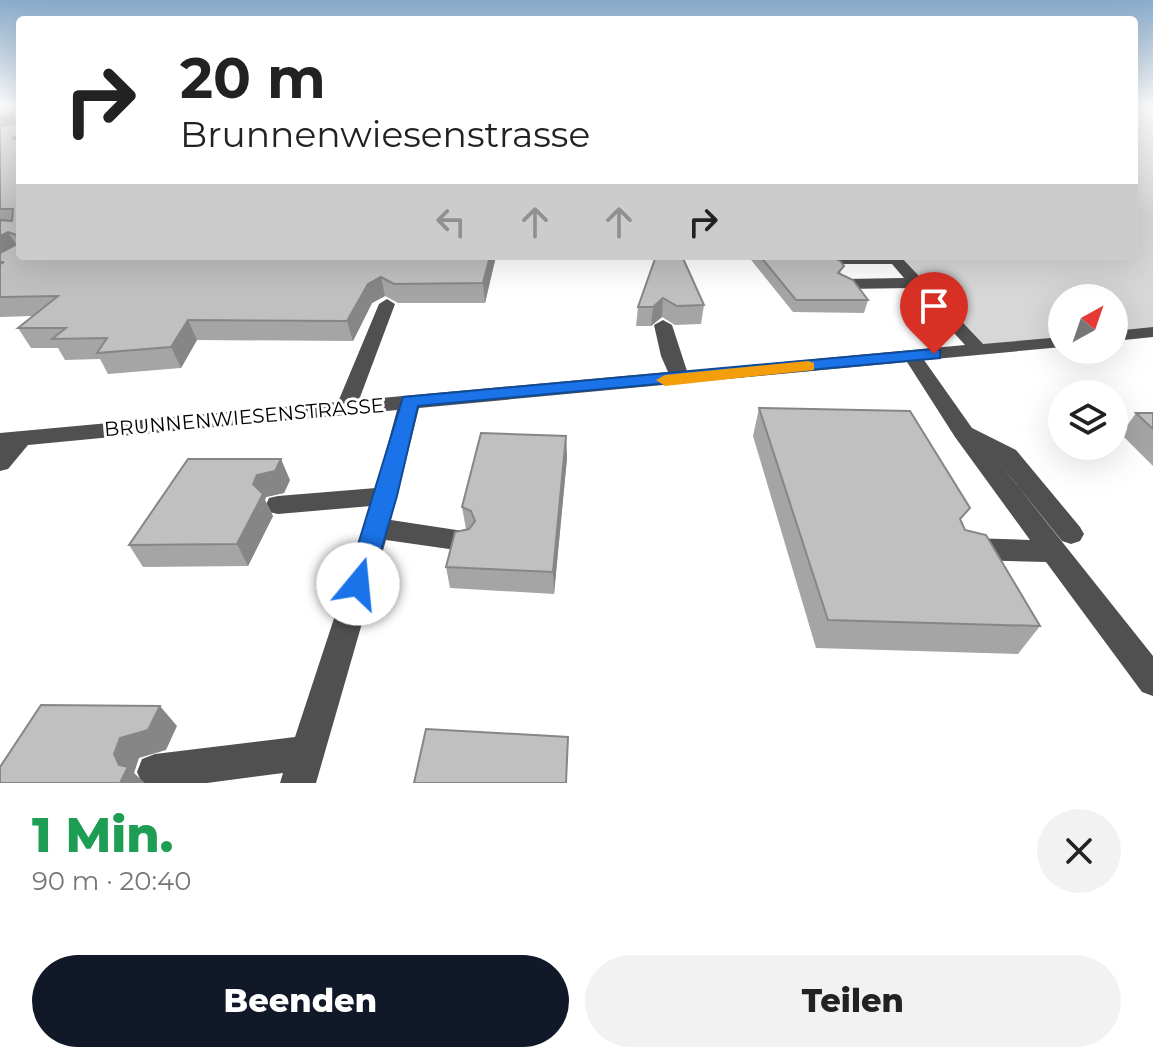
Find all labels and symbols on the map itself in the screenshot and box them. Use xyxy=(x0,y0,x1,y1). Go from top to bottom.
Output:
pin xyxy=(900,272,968,354)
north arrow xyxy=(1048,284,1128,364)
street label: BRUNNENWIESENSTRASSE xyxy=(103,393,385,441)
position arrow xyxy=(316,542,400,626)

